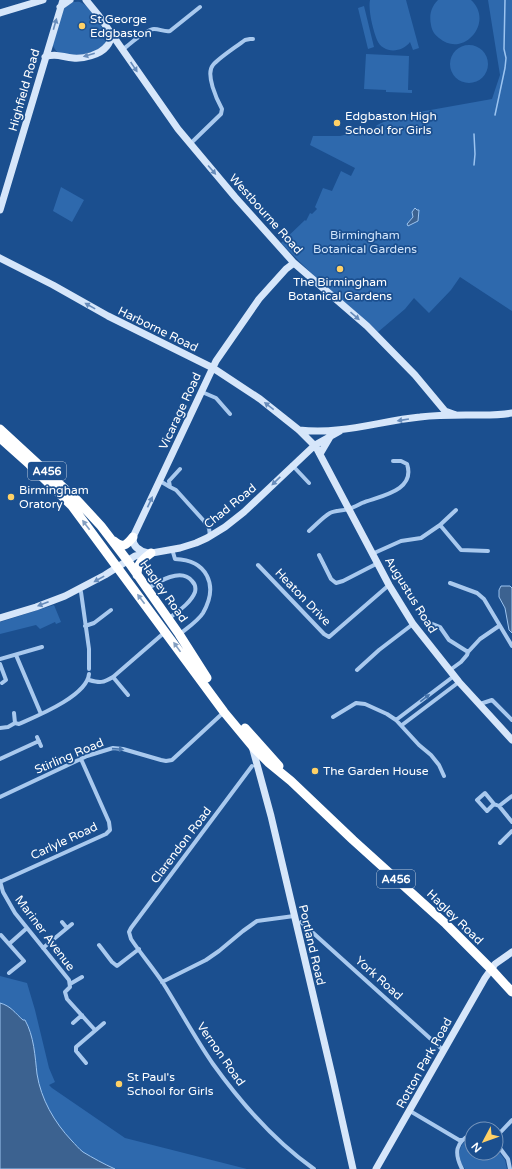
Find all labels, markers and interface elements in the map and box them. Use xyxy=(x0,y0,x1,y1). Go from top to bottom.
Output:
place label: St George Edgbaston xyxy=(90,12,152,40)
one-way arrow xyxy=(52,18,58,30)
marker: St George Edgbaston xyxy=(77,21,87,31)
street label: Highfield Road xyxy=(6,47,42,133)
one-way arrow xyxy=(83,52,95,58)
one-way arrow xyxy=(130,61,138,72)
place label: Edgbaston High School for Girls xyxy=(345,109,437,137)
marker: Edgbaston High School for Girls xyxy=(332,118,342,128)
one-way arrow xyxy=(207,166,216,175)
street label: Westbourne Road xyxy=(226,171,306,257)
park label: Birmingham Botanical Gardens xyxy=(313,228,417,256)
marker: The Birmingham Botanical Gardens xyxy=(335,264,345,274)
place label: The Birmingham Botanical Gardens xyxy=(288,275,392,303)
one-way arrow xyxy=(84,303,96,310)
street label: Harborne Road xyxy=(116,304,200,354)
one-way arrow xyxy=(350,311,360,320)
street label: Vicarage Road xyxy=(156,370,204,452)
one-way arrow xyxy=(263,402,274,410)
one-way arrow xyxy=(397,417,409,423)
road number: A456 xyxy=(28,462,66,480)
one-way arrow xyxy=(271,476,281,486)
street label: Chad Road xyxy=(201,481,259,531)
place label: Birmingham Oratory xyxy=(19,483,89,511)
marker: Birmingham Oratory xyxy=(6,492,16,502)
one-way arrow xyxy=(147,496,153,508)
one-way arrow xyxy=(82,520,90,531)
street label: Augustus Road xyxy=(382,554,440,636)
street label: Hagley Road xyxy=(137,557,191,625)
street label: Heaton Drive xyxy=(272,565,334,629)
one-way arrow xyxy=(93,575,105,582)
one-way arrow xyxy=(137,593,145,604)
one-way arrow xyxy=(37,601,49,607)
one-way arrow xyxy=(172,641,181,652)
one-way arrow xyxy=(419,694,430,702)
street label: Stirling Road xyxy=(32,735,106,777)
one-way arrow xyxy=(112,746,124,753)
place label: The Garden House xyxy=(323,764,429,778)
marker: The Garden House xyxy=(310,766,320,776)
street label: Clarendon Road xyxy=(148,804,214,886)
street label: Carlyle Road xyxy=(28,819,100,863)
road number: A456 xyxy=(377,870,415,888)
street label: Hagley Road xyxy=(424,887,486,947)
street label: Mariner Avenue xyxy=(12,893,78,974)
street label: Portland Road xyxy=(296,903,328,987)
street label: York Road xyxy=(353,953,405,1003)
street label: Rotton Park Road xyxy=(393,1015,455,1111)
street label: Vernon Road xyxy=(194,1020,248,1088)
place label: St Paul's School for Girls xyxy=(127,1070,214,1098)
marker: St Paul's School for Girls xyxy=(114,1079,124,1089)
north arrow xyxy=(464,1121,504,1161)
text: N xyxy=(469,1140,485,1155)

